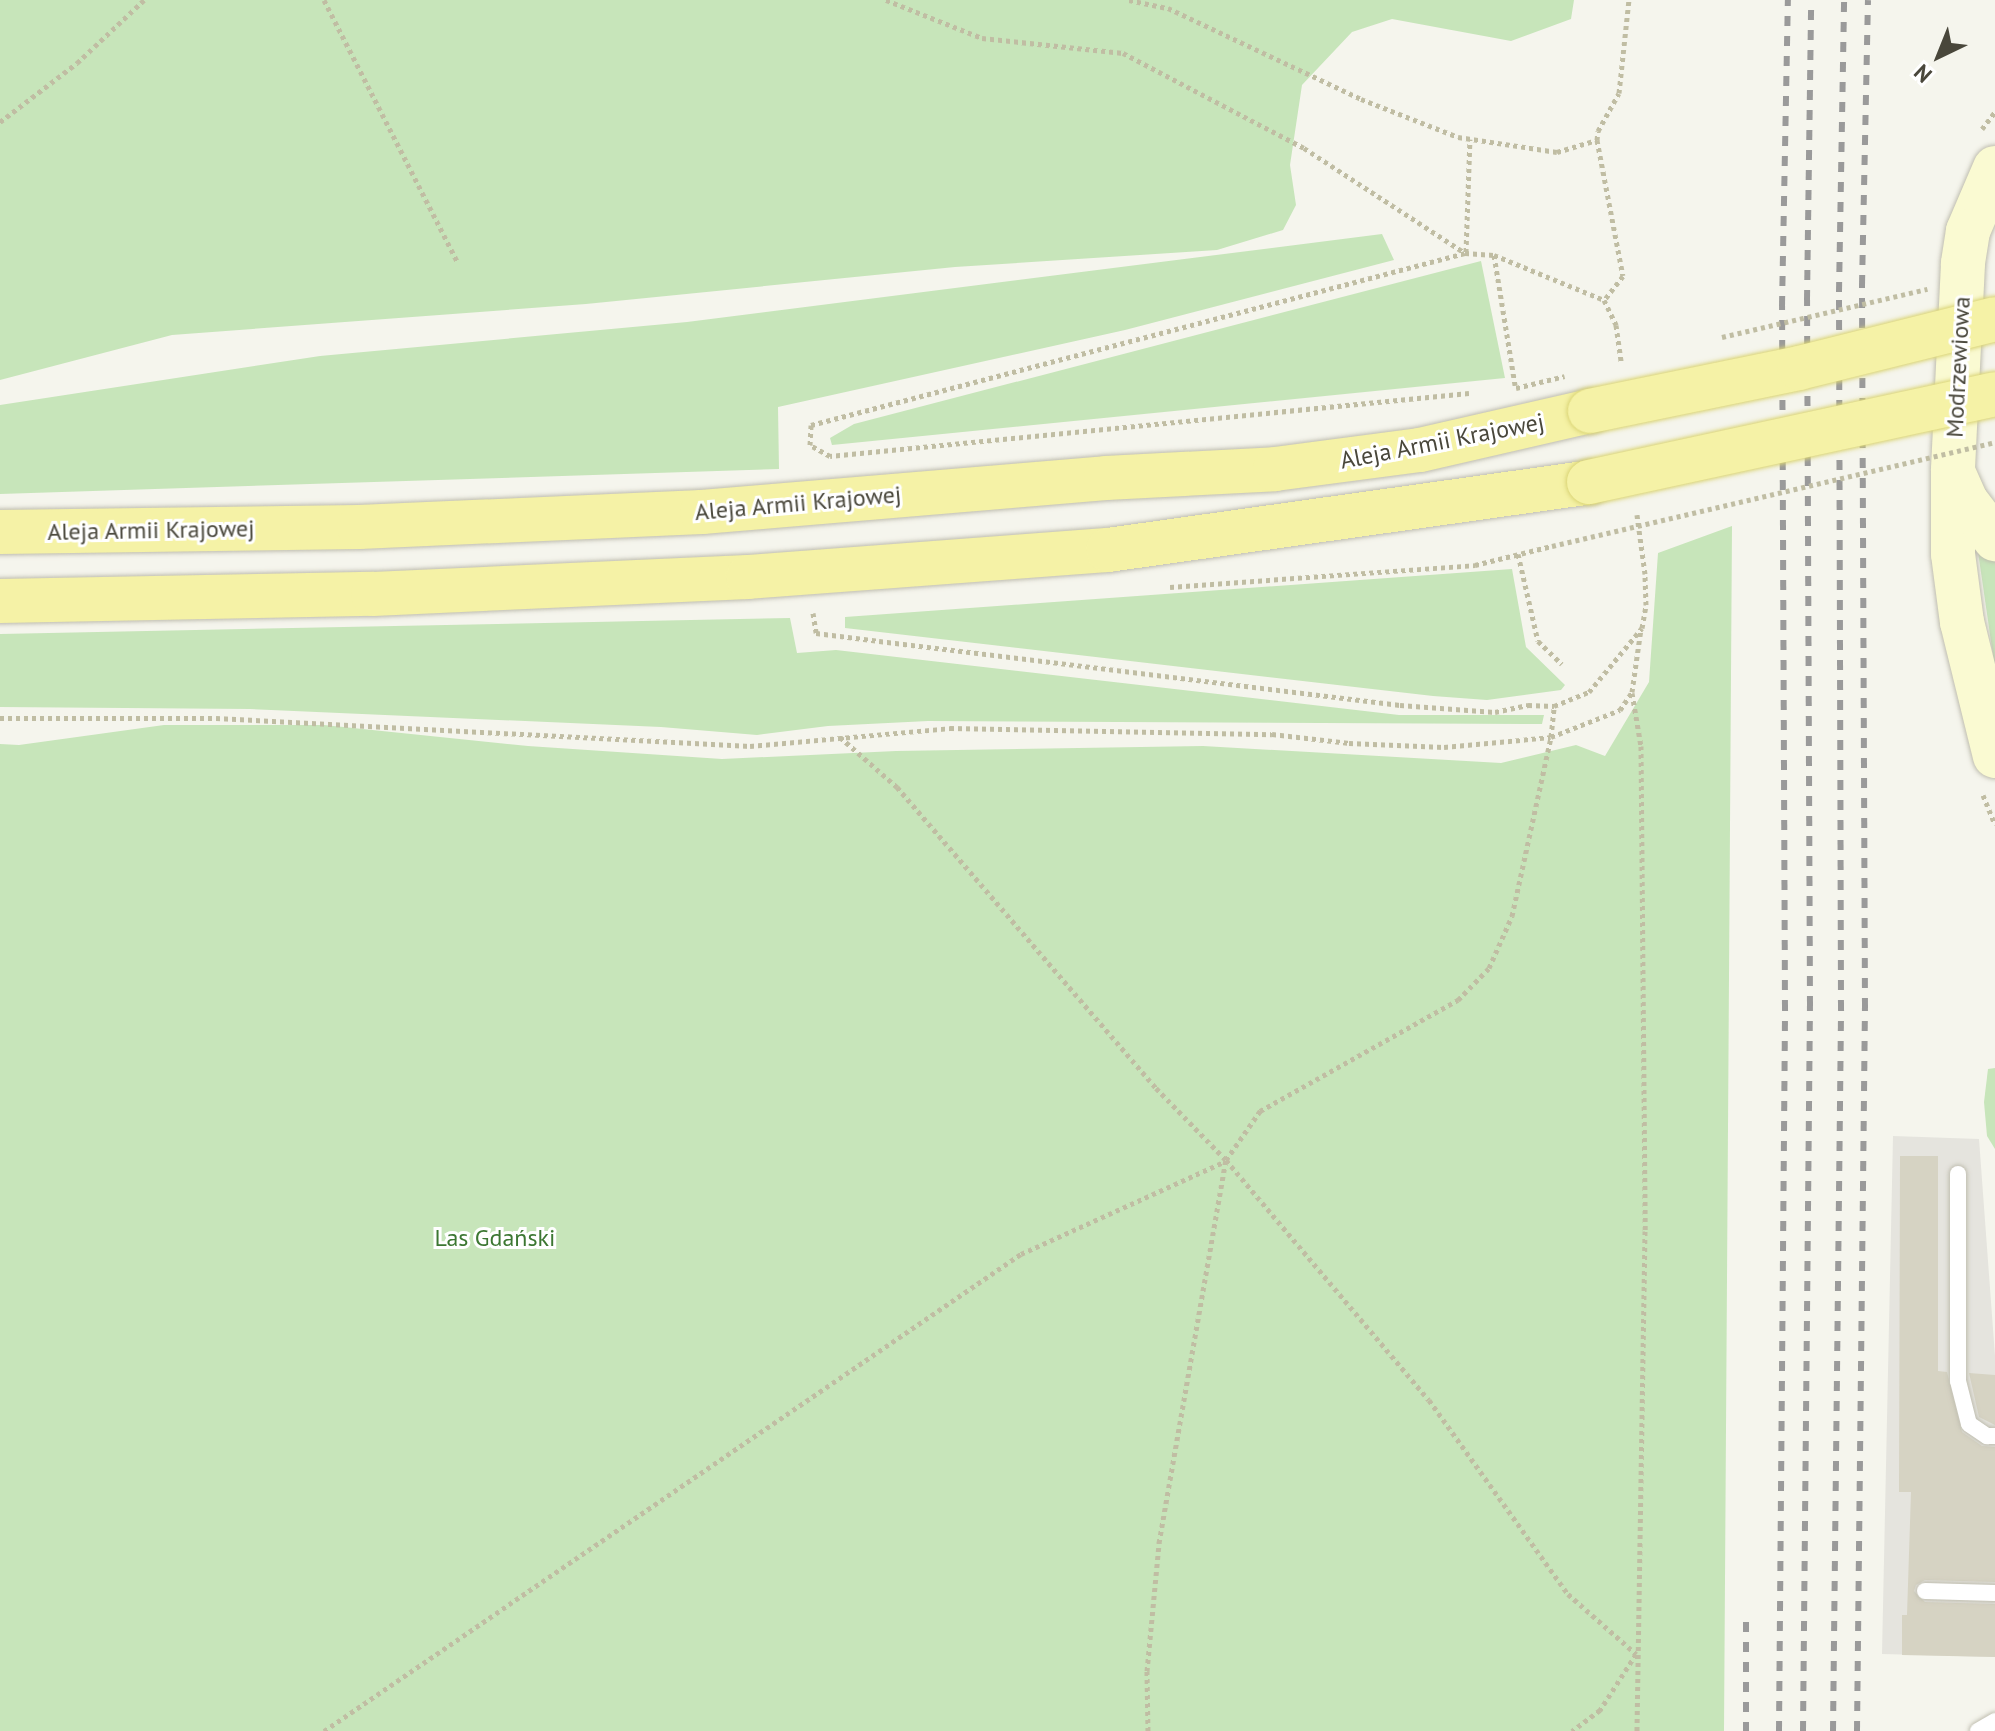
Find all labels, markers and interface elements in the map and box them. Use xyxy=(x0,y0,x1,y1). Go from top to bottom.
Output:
north arrow xyxy=(1899,16,1979,96)
text: N xyxy=(1908,58,1937,89)
street label: Modrzewiowa xyxy=(1940,296,1976,438)
street label: Aleja Armii Krajowej xyxy=(1337,407,1547,475)
street label: Aleja Armii Krajowej xyxy=(693,480,903,526)
street label: Aleja Armii Krajowej xyxy=(47,514,255,546)
park label: Las Gdański xyxy=(434,1224,556,1252)

